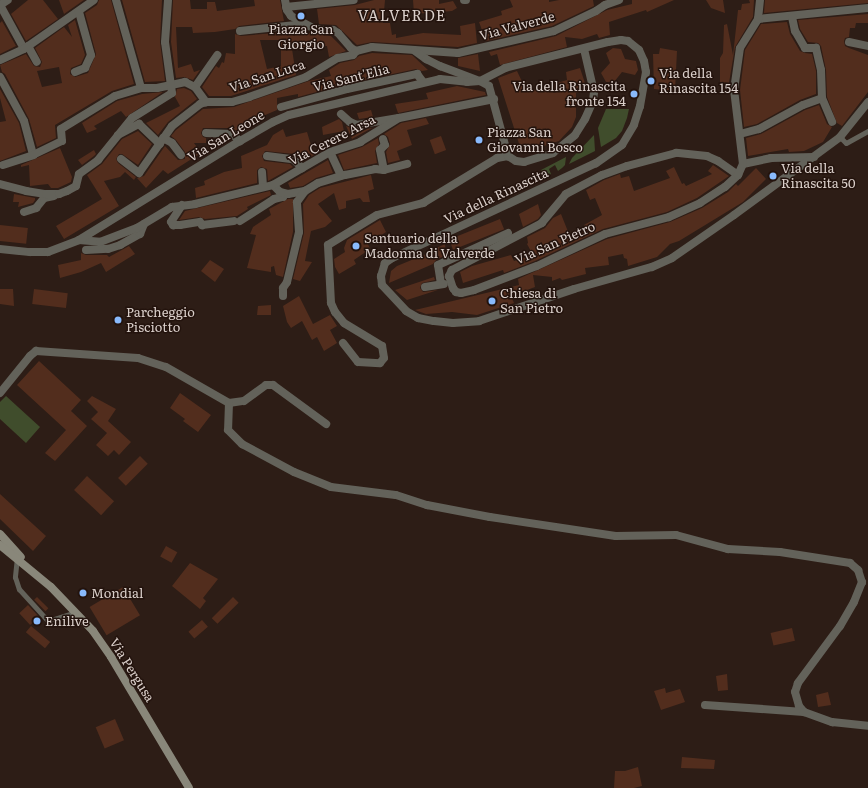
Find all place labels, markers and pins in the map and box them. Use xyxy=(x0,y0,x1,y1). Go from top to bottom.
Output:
marker: Piazza San Giorgio xyxy=(296,11,306,21)
place label: Piazza San Giorgio xyxy=(269,22,333,53)
place label: Via della Rinascita 154 xyxy=(659,66,738,97)
marker: Via della Rinascita 154 xyxy=(646,76,656,86)
place label: Via della Rinascita fronte 154 xyxy=(512,79,626,110)
marker: Via della Rinascita fronte 154 xyxy=(629,89,639,99)
place label: Piazza San Giovanni Bosco xyxy=(487,125,583,156)
marker: Piazza San Giovanni Bosco xyxy=(474,135,484,145)
place label: Via della Rinascita 50 xyxy=(781,161,855,192)
marker: Via della Rinascita 50 xyxy=(768,171,778,181)
place label: Santuario della Madonna di Valverde xyxy=(364,231,495,262)
marker: Santuario della Madonna di Valverde xyxy=(351,241,361,251)
place label: Chiesa di San Pietro xyxy=(500,286,563,317)
marker: Chiesa di San Pietro xyxy=(487,296,497,306)
place label: Parcheggio Pisciotto xyxy=(126,305,195,336)
marker: Parcheggio Pisciotto xyxy=(113,315,123,325)
place label: Mondial xyxy=(91,585,143,601)
marker: Mondial xyxy=(78,588,88,598)
place label: Enilive xyxy=(45,613,89,629)
marker: Enilive xyxy=(32,616,42,626)

